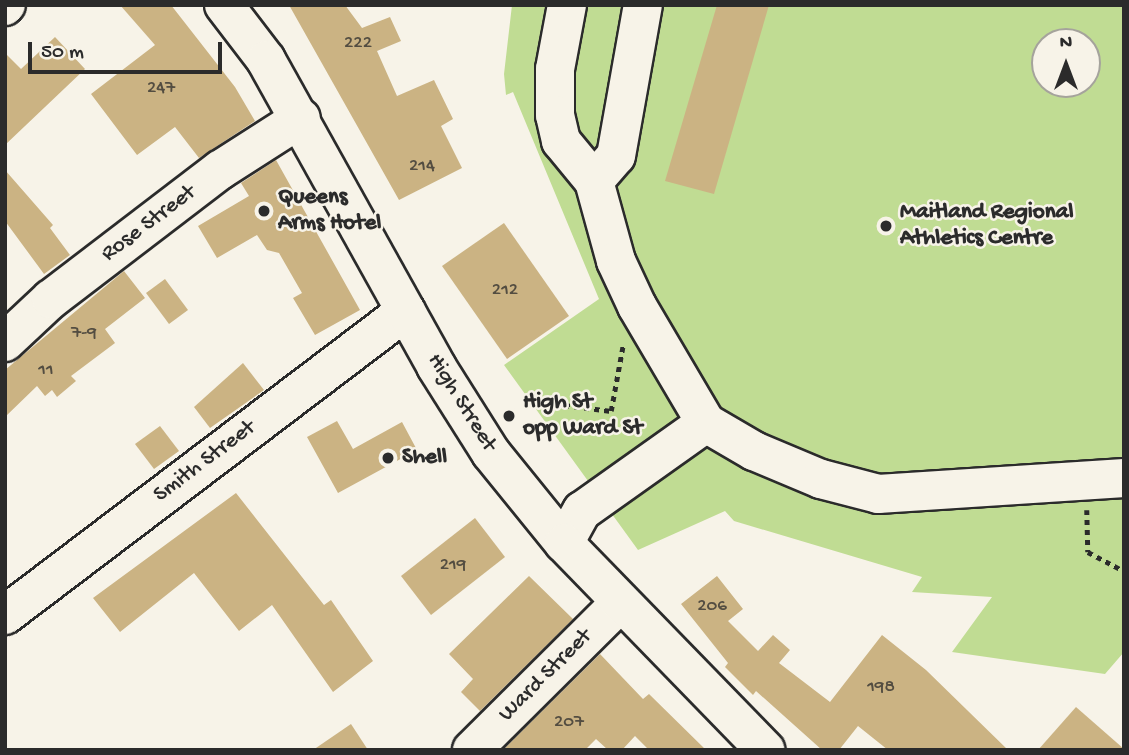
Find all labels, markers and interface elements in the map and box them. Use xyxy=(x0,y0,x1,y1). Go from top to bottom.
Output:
scale bar xyxy=(32,28,226,72)
north arrow xyxy=(1031,28,1101,98)
text: N xyxy=(1060,32,1072,55)
house number: 222 xyxy=(344,33,372,55)
text: 50 m xyxy=(41,41,84,66)
house number: 247 xyxy=(147,78,175,100)
house number: 214 xyxy=(409,156,435,178)
street label: Rose Street xyxy=(96,180,202,268)
place label: Queens Arms Hotel xyxy=(278,184,381,238)
place label: Maitland Regional Athletics Centre xyxy=(900,199,1073,253)
marker: Queens Arms Hotel xyxy=(256,203,272,219)
marker: Maitland Regional Athletics Centre xyxy=(878,218,894,234)
house number: 212 xyxy=(492,280,518,302)
house number: 7-9 xyxy=(71,323,97,345)
street label: High Street xyxy=(420,349,502,457)
house number: 11 xyxy=(38,360,54,382)
place label: High St opp Ward St xyxy=(523,389,642,443)
marker: High St opp Ward St xyxy=(501,408,517,424)
street label: Smith Street xyxy=(149,415,261,509)
place label: Shell xyxy=(402,444,447,472)
marker: Shell xyxy=(380,450,396,466)
house number: 219 xyxy=(440,555,466,577)
house number: 206 xyxy=(697,596,727,618)
street label: Ward Street xyxy=(494,624,598,728)
house number: 198 xyxy=(867,677,895,699)
house number: 207 xyxy=(554,712,584,734)

